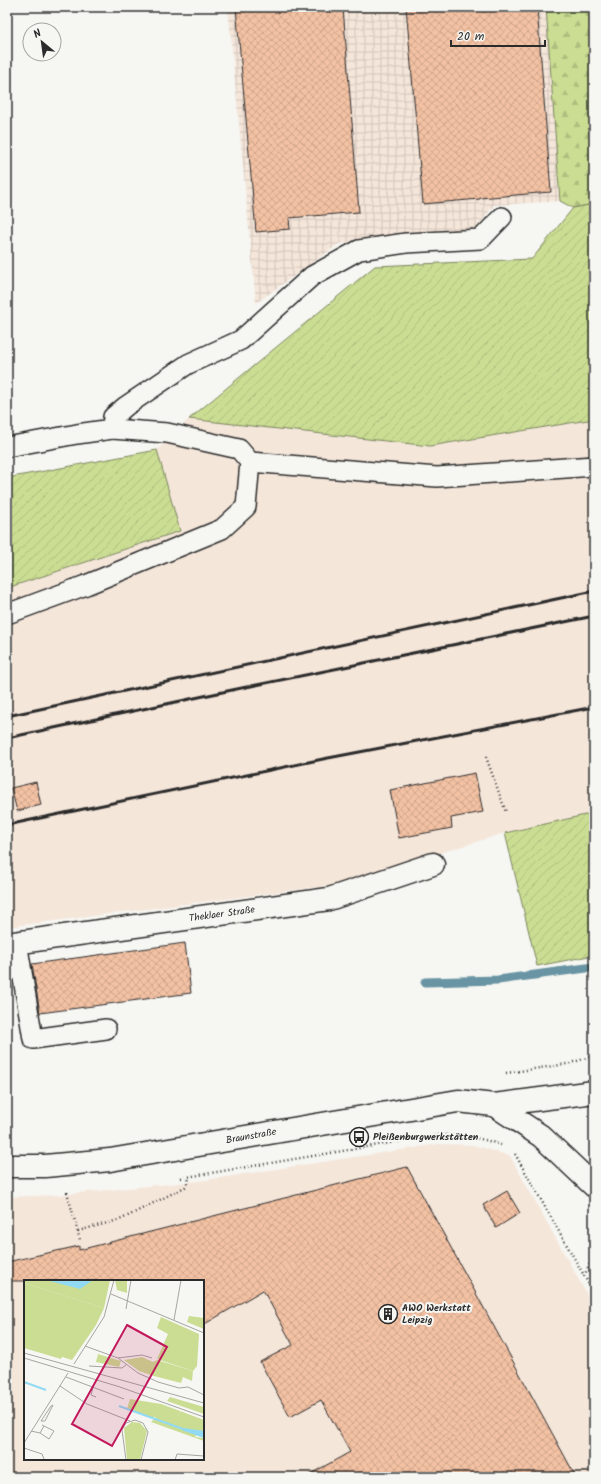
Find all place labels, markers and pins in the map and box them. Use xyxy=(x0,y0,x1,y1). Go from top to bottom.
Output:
bus stop icon: Pleißenburgwerkstätten xyxy=(348,1126,370,1148)
place label: Pleißenburgwerkstätten xyxy=(373,1129,479,1145)
place label: AWO Werkstatt Leipzig xyxy=(402,1300,471,1328)
building icon: AWO Werkstatt Leipzig xyxy=(377,1303,399,1325)

